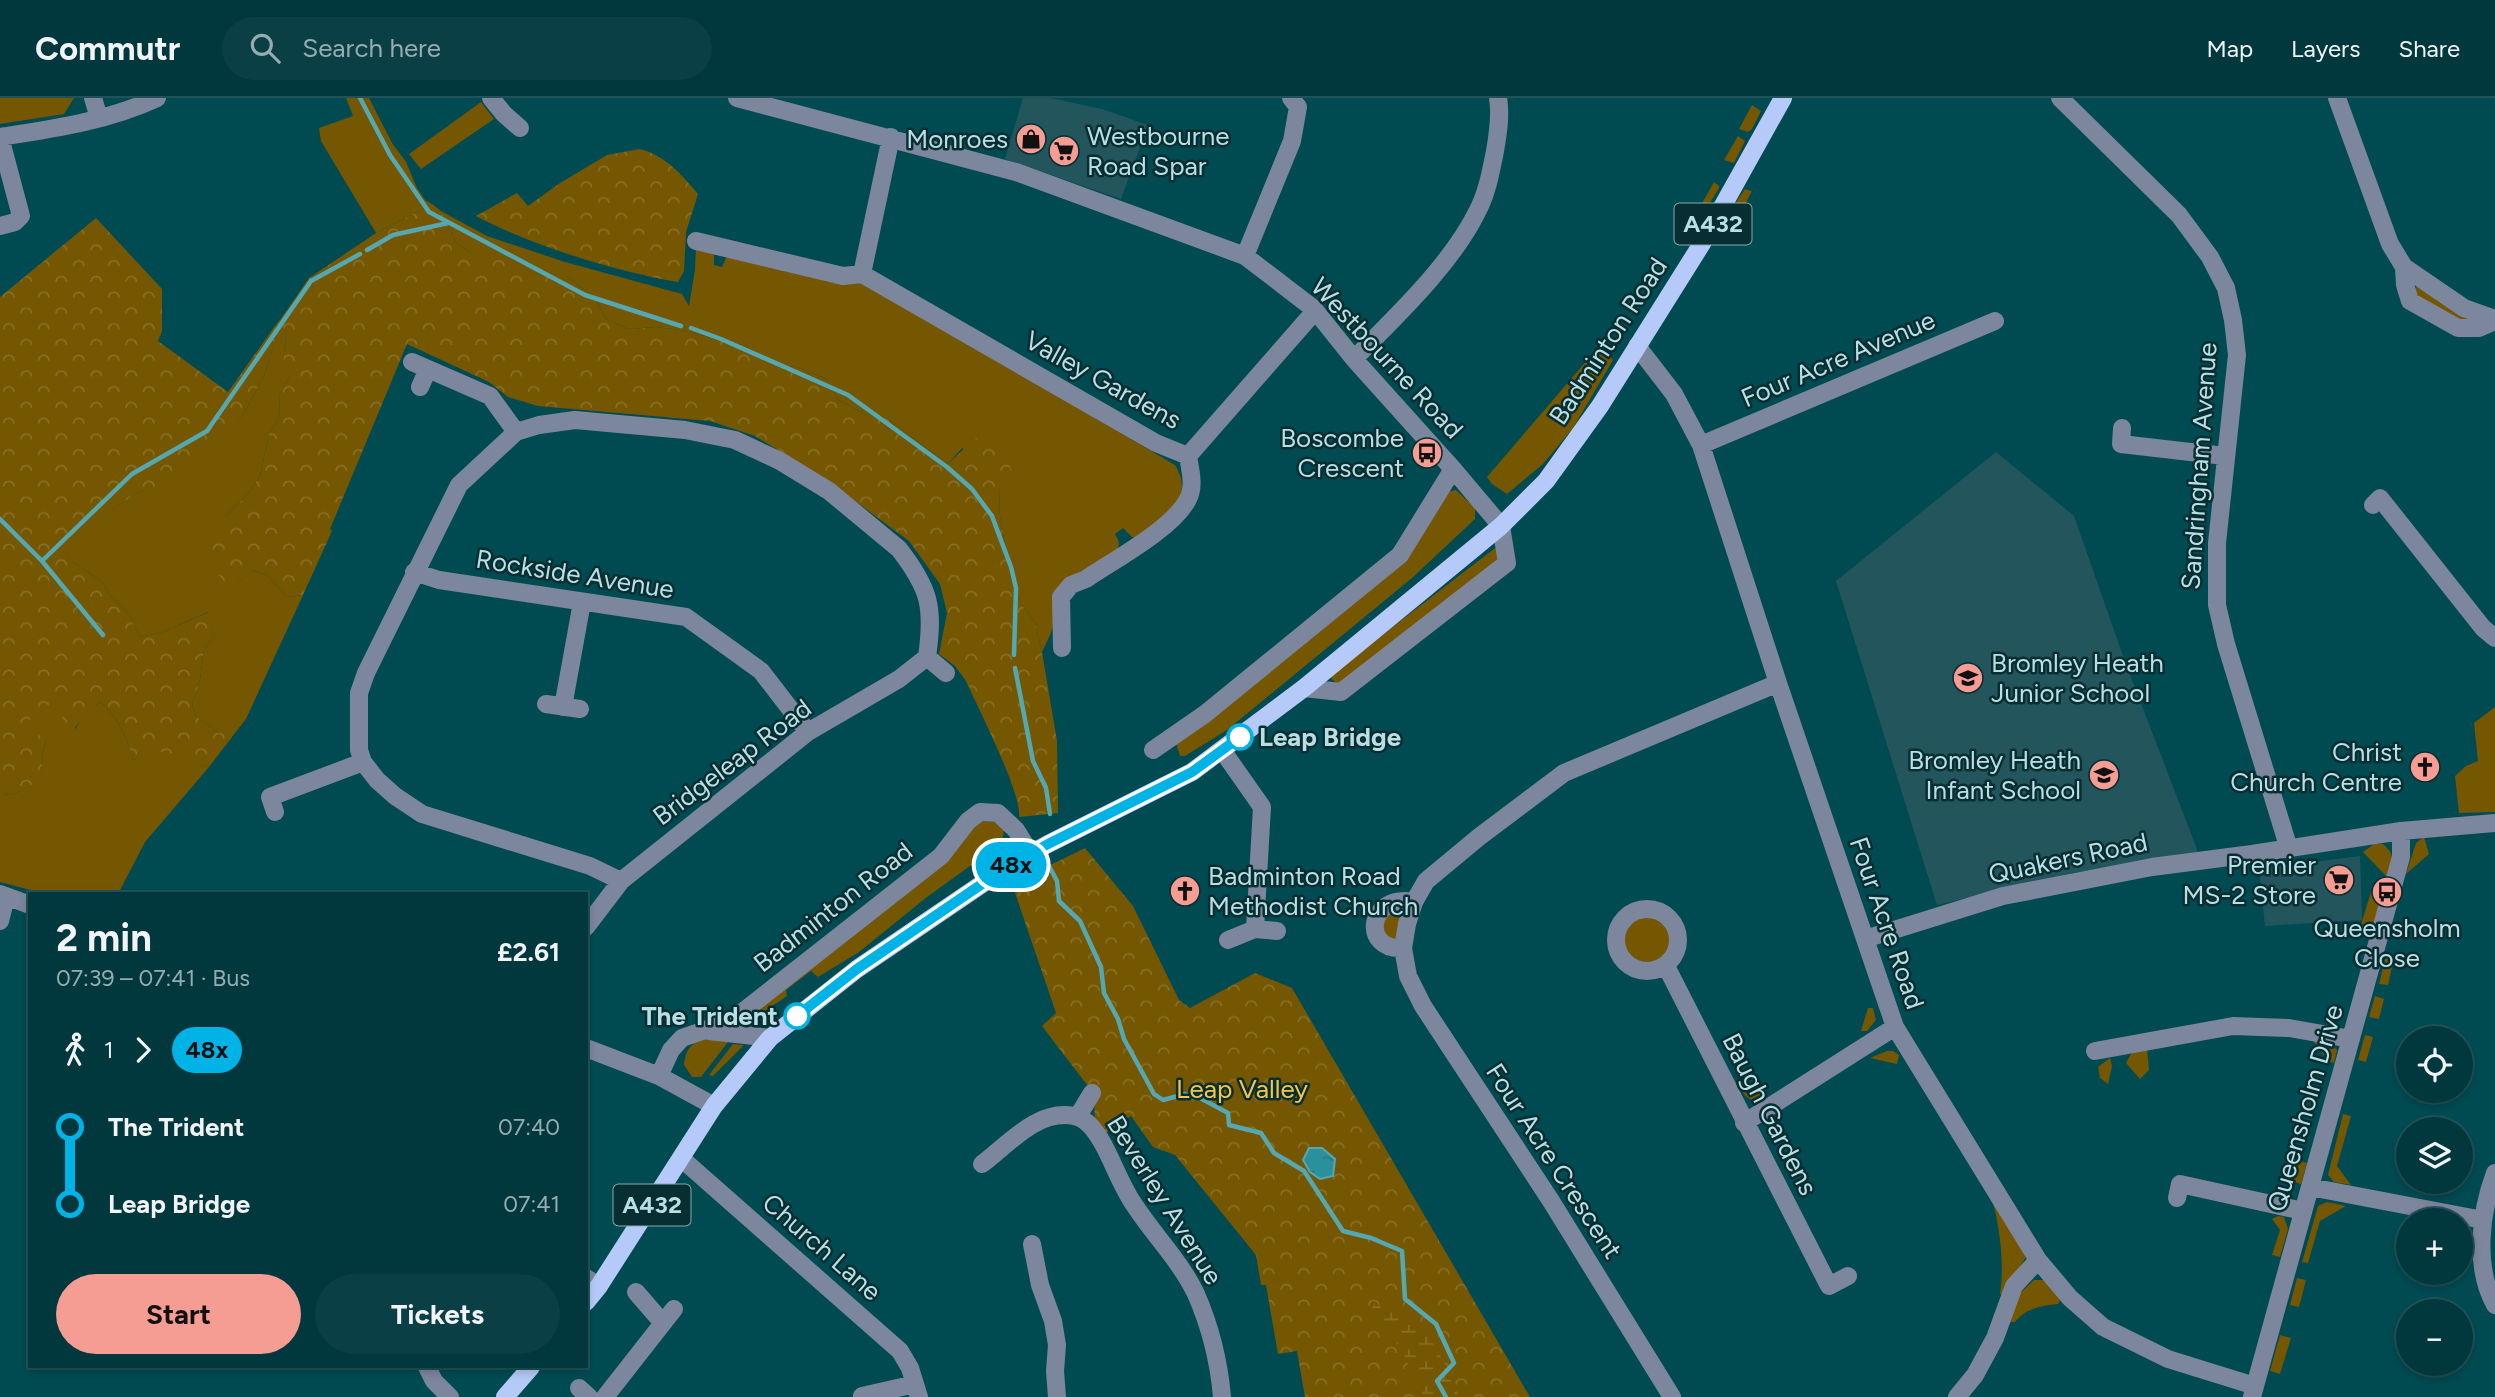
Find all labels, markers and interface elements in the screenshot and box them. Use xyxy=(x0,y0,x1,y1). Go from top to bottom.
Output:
search box xyxy=(222,17,712,80)
text: Commutr xyxy=(35,29,180,68)
icon: search xyxy=(246,29,284,67)
text: Search here xyxy=(302,32,441,64)
text: Map xyxy=(2206,34,2253,63)
text: Layers xyxy=(2291,34,2360,63)
text: Share xyxy=(2398,34,2460,63)
place label: Westbourne Road Spar xyxy=(1087,120,1229,182)
shop icon: Monroes xyxy=(1014,122,1048,156)
place label: Monroes xyxy=(906,123,1008,155)
supermarket icon: Westbourne Road Spar xyxy=(1047,134,1081,168)
road number: A432 xyxy=(1674,204,1752,244)
street label: Badminton Road xyxy=(1542,251,1674,431)
street label: Westbourne Road xyxy=(1304,271,1470,445)
street label: Four Acre Avenue xyxy=(1736,304,1940,414)
street label: Valley Gardens xyxy=(1019,324,1187,436)
street label: Sandringham Avenue xyxy=(2174,341,2224,591)
place label: Boscombe Crescent xyxy=(1280,422,1404,484)
bus stop icon: Boscombe Crescent xyxy=(1410,436,1444,470)
street label: Rockside Avenue xyxy=(474,543,676,605)
place label: Bromley Heath Junior School xyxy=(1991,647,2164,709)
school or university icon: Bromley Heath Junior School xyxy=(1951,661,1985,695)
street label: Bridgeleap Road xyxy=(646,692,818,832)
place label: Leap Bridge xyxy=(1259,721,1401,753)
marker: Leap Bridge xyxy=(1227,724,1253,750)
place label: Christ Church Centre xyxy=(2230,736,2402,798)
place label: Bromley Heath Infant School xyxy=(1908,744,2081,806)
church icon: Christ Church Centre xyxy=(2408,750,2442,784)
school or university icon: Bromley Heath Infant School xyxy=(2087,758,2121,792)
street label: Quakers Road xyxy=(1986,826,2150,890)
street label: Four Acre Road xyxy=(1843,833,1931,1013)
street label: Badminton Road xyxy=(747,835,919,979)
line badge: 48x xyxy=(971,842,1051,888)
place label: Premier MS-2 Store xyxy=(2182,849,2316,911)
text: 48x xyxy=(990,850,1032,879)
place label: Badminton Road Methodist Church xyxy=(1208,860,1418,922)
supermarket icon: Premier MS-2 Store xyxy=(2322,863,2356,897)
church icon: Badminton Road Methodist Church xyxy=(1168,874,1202,908)
bus stop icon: Queensholm Close xyxy=(2370,875,2404,909)
place label: Queensholm Close xyxy=(2313,912,2461,974)
text: 2 min xyxy=(56,915,152,961)
text: £2.61 xyxy=(497,936,560,968)
text: 07:39 – 07:41 · Bus xyxy=(56,964,250,992)
place label: The Trident xyxy=(641,1000,778,1032)
street label: Queensholm Drive xyxy=(2260,1001,2350,1215)
marker: The Trident xyxy=(784,1003,810,1029)
map controls xyxy=(2396,1026,2473,1376)
button: locate xyxy=(2396,1026,2473,1103)
street label: Baugh Gardens xyxy=(1715,1028,1825,1200)
icon: walk xyxy=(56,1031,94,1069)
icon: forward xyxy=(124,1031,162,1069)
text: 48x xyxy=(186,1035,228,1064)
text: 1 xyxy=(104,1036,114,1064)
street label: Four Acre Crescent xyxy=(1479,1057,1629,1265)
park label: Leap Valley xyxy=(1176,1073,1308,1105)
street label: Beverley Avenue xyxy=(1100,1109,1230,1291)
text: The Trident xyxy=(108,1111,245,1143)
text: 07:40 xyxy=(498,1113,560,1141)
button: layers xyxy=(2396,1117,2473,1194)
road number: A432 xyxy=(614,1184,690,1226)
street label: Church Lane xyxy=(756,1187,888,1307)
text: Leap Bridge xyxy=(108,1188,250,1220)
text: 07:41 xyxy=(503,1190,560,1218)
button: + xyxy=(2396,1208,2473,1285)
button: Start xyxy=(56,1274,301,1354)
button: Tickets xyxy=(315,1274,560,1354)
button: − xyxy=(2396,1299,2473,1376)

